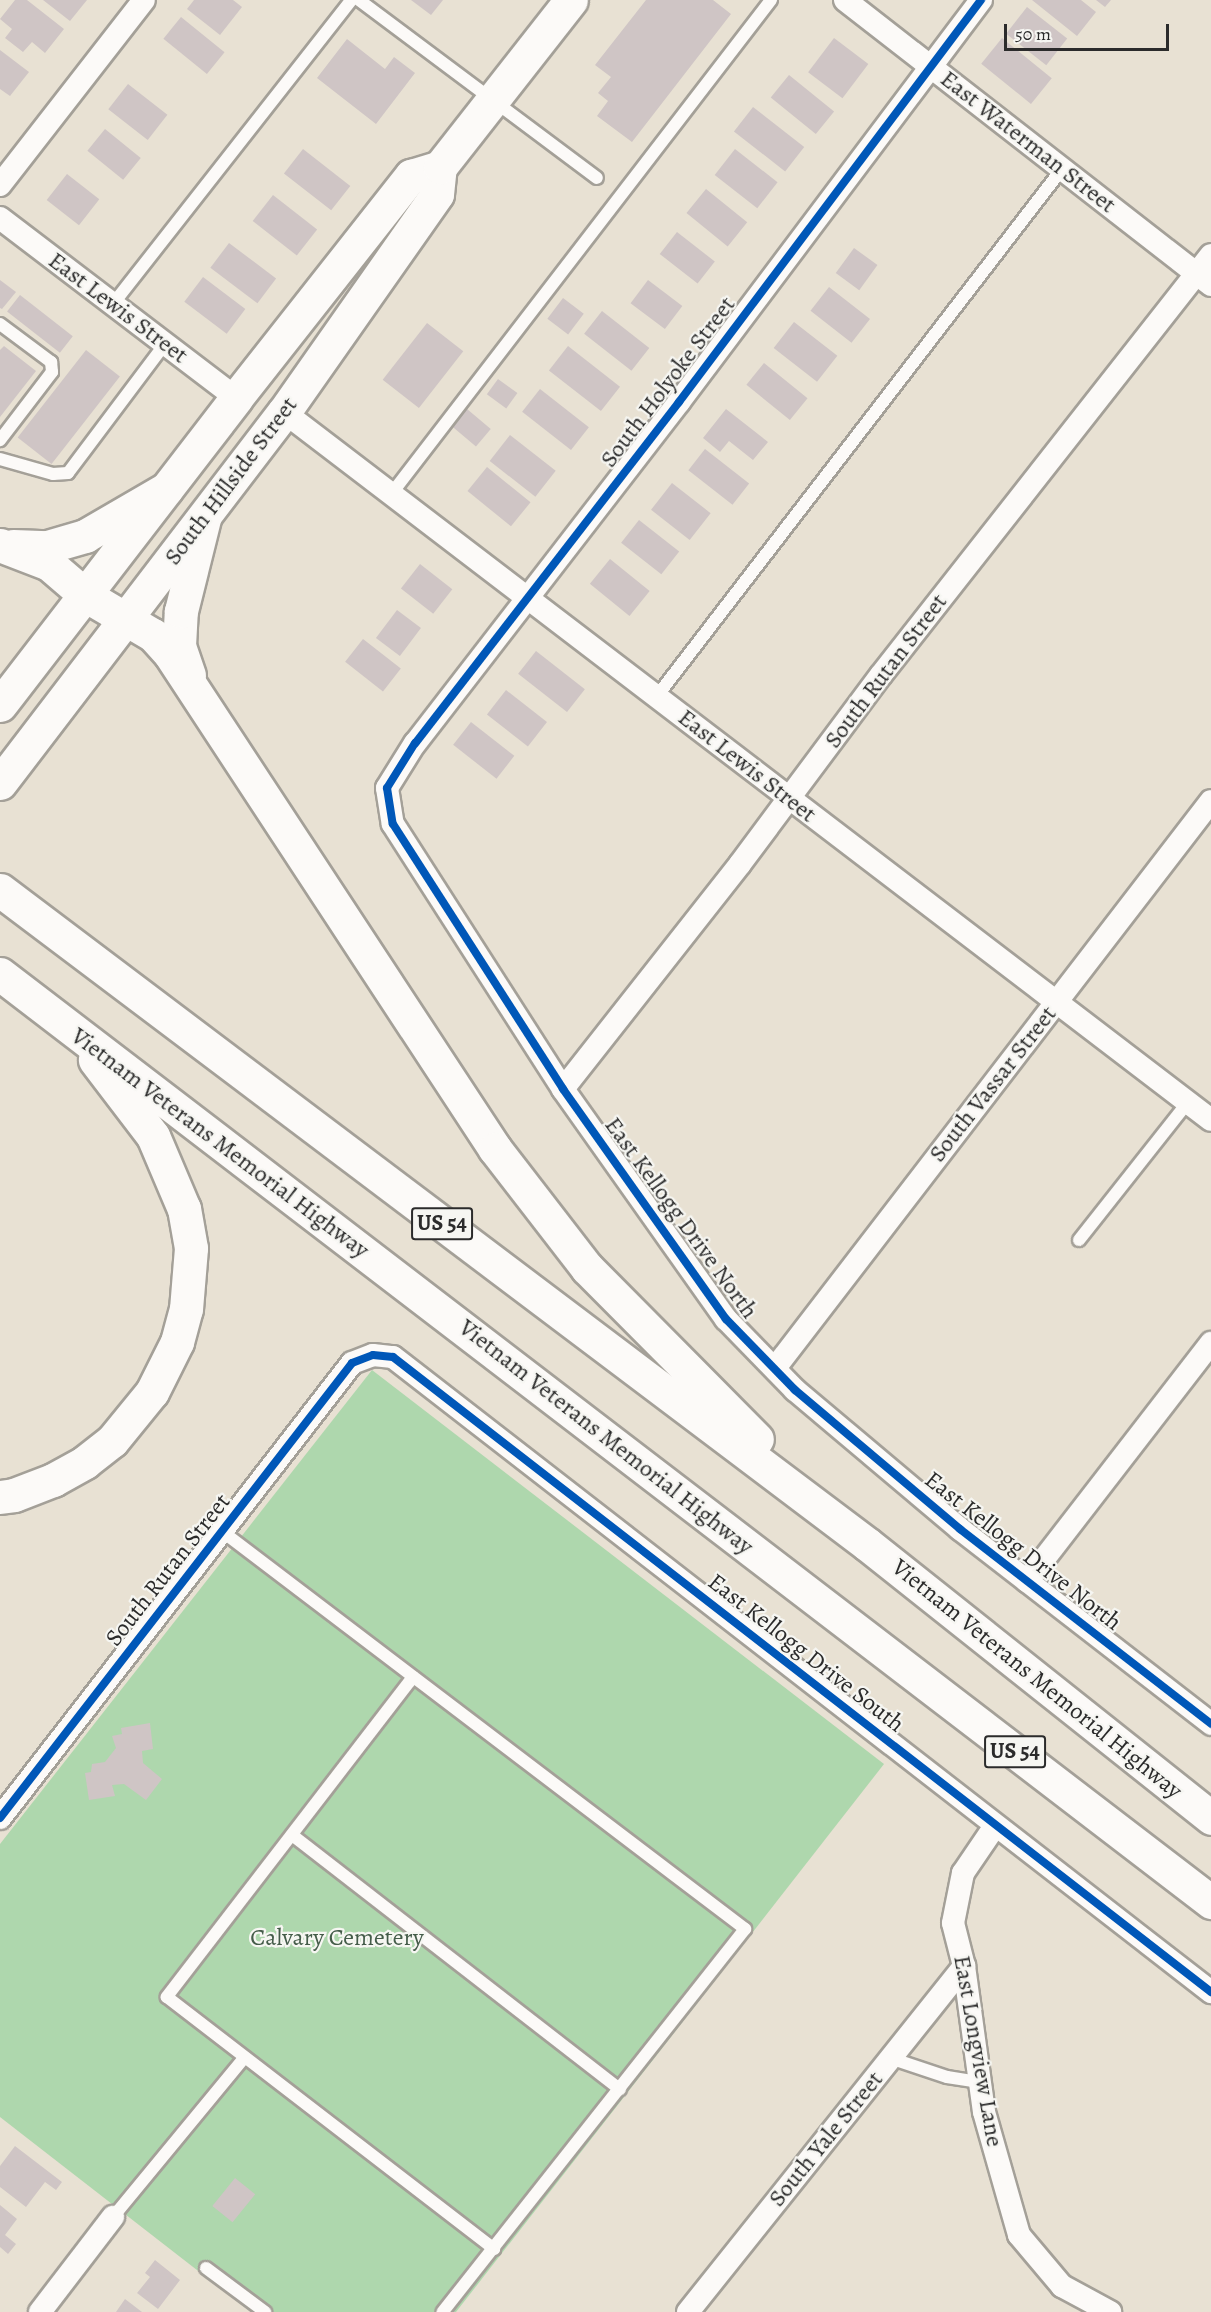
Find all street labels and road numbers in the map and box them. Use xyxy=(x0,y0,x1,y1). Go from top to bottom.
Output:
street label: East Waterman Street xyxy=(935,65,1121,219)
street label: East Lewis Street xyxy=(43,246,193,370)
street label: South Holyoke Street xyxy=(594,291,742,473)
street label: South Hillside Street xyxy=(158,391,304,571)
street label: South Rutan Street xyxy=(819,588,953,754)
street label: East Lewis Street xyxy=(672,703,822,829)
street label: South Vassar Street xyxy=(923,1000,1063,1168)
street label: Vietnam Veterans Memorial Highway xyxy=(65,1022,375,1264)
street label: East Kellogg Drive North xyxy=(598,1112,764,1324)
road number: US 54 xyxy=(410,1205,474,1243)
street label: Vietnam Veterans Memorial Highway xyxy=(453,1313,759,1561)
street label: East Kellogg Drive North xyxy=(919,1465,1127,1637)
street label: South Rutan Street xyxy=(100,1488,236,1652)
street label: Vietnam Veterans Memorial Highway xyxy=(886,1553,1188,1805)
street label: East Kellogg Drive South xyxy=(702,1567,910,1739)
road number: US 54 xyxy=(984,1733,1046,1771)
street label: East Longview Lane xyxy=(947,1953,1009,2149)
street label: South Yale Street xyxy=(763,2066,889,2212)

